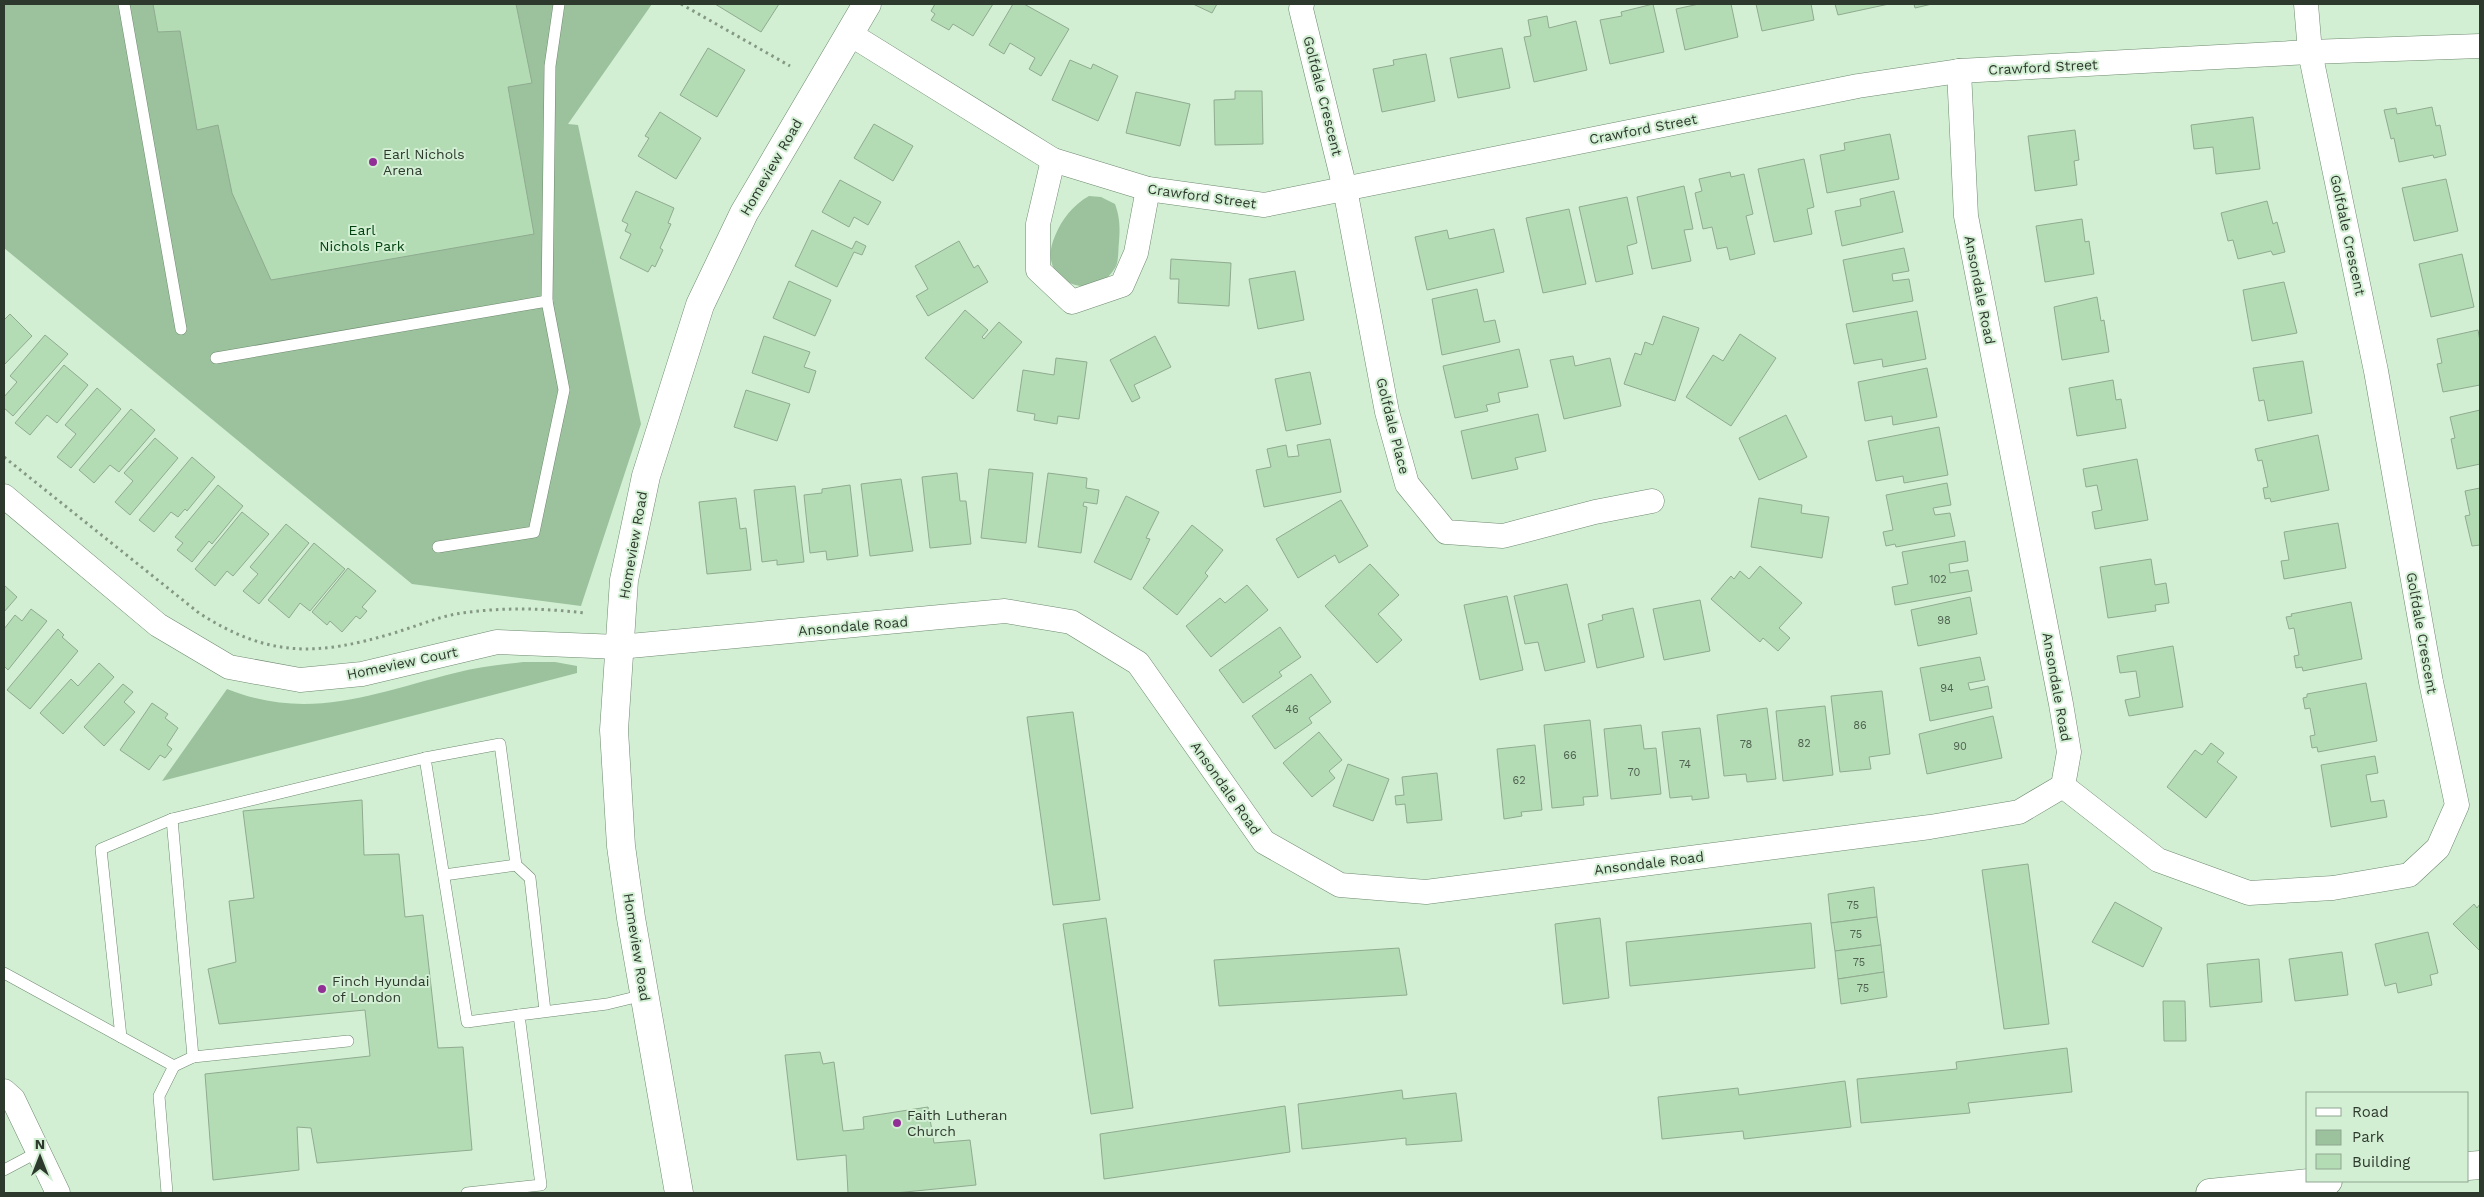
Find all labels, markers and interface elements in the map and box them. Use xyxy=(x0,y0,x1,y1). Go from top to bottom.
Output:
street label: Golfdale Crescent xyxy=(1300,34,1346,158)
street label: Crawford Street xyxy=(1988,56,2098,78)
street label: Crawford Street xyxy=(1588,111,1698,147)
street label: Homeview Road xyxy=(737,116,805,218)
place label: Earl Nichols Arena xyxy=(383,146,465,178)
marker: Earl Nichols Arena xyxy=(367,156,379,168)
street label: Golfdale Crescent xyxy=(2327,173,2369,297)
street label: Crawford Street xyxy=(1147,180,1257,212)
park label: Earl Nichols Park xyxy=(319,222,405,254)
street label: Ansondale Road xyxy=(1962,234,1998,346)
street label: Golfdale Place xyxy=(1373,376,1413,476)
street label: Homeview Road xyxy=(616,490,650,600)
street label: Golfdale Crescent xyxy=(2403,571,2441,695)
house number: 102 xyxy=(1929,573,1947,586)
street label: Ansondale Road xyxy=(797,613,909,639)
house number: 98 xyxy=(1937,614,1951,627)
street label: Ansondale Road xyxy=(2040,631,2074,743)
street label: Homeview Court xyxy=(345,643,459,683)
house number: 94 xyxy=(1940,682,1954,695)
house number: 46 xyxy=(1285,703,1299,716)
house number: 86 xyxy=(1853,719,1867,732)
house number: 82 xyxy=(1797,737,1811,750)
street label: Ansondale Road xyxy=(1188,738,1264,838)
house number: 78 xyxy=(1740,738,1753,751)
house number: 90 xyxy=(1953,740,1967,753)
house number: 66 xyxy=(1563,749,1577,762)
house number: 74 xyxy=(1679,758,1691,771)
house number: 70 xyxy=(1628,766,1641,779)
house number: 62 xyxy=(1512,774,1526,787)
street label: Ansondale Road xyxy=(1593,848,1705,878)
street label: Homeview Road xyxy=(621,892,653,1002)
house number: 75 xyxy=(1847,899,1859,912)
house number: 75 xyxy=(1850,928,1862,941)
house number: 75 xyxy=(1853,956,1865,969)
place label: Finch Hyundai of London xyxy=(332,973,429,1005)
house number: 75 xyxy=(1857,982,1869,995)
marker: Finch Hyundai of London xyxy=(316,983,328,995)
legend xyxy=(2306,1092,2469,1182)
text: Road xyxy=(2352,1103,2389,1121)
place label: Faith Lutheran Church xyxy=(907,1107,1007,1139)
marker: Faith Lutheran Church xyxy=(891,1117,903,1129)
text: Park xyxy=(2352,1128,2385,1146)
north arrow xyxy=(15,1132,65,1182)
text: N xyxy=(35,1136,45,1152)
text: Building xyxy=(2352,1153,2410,1171)

